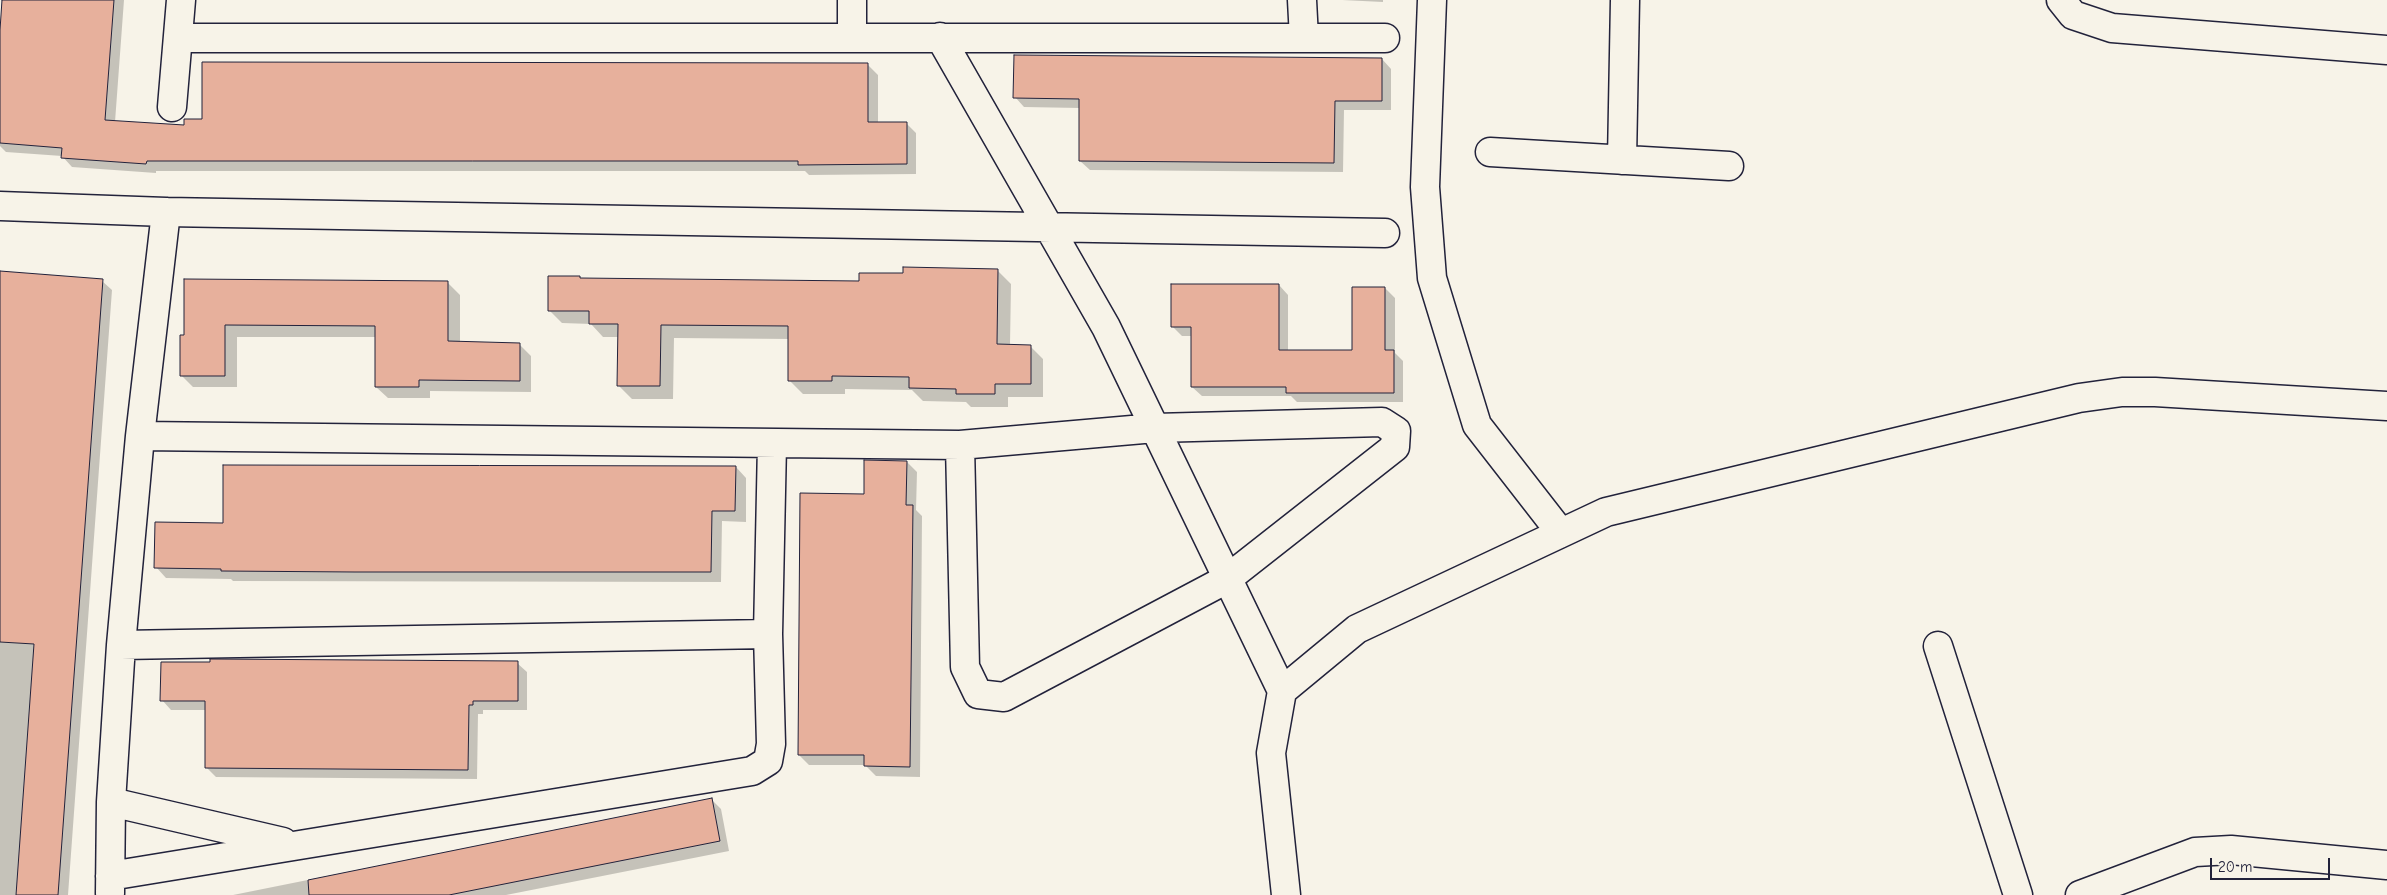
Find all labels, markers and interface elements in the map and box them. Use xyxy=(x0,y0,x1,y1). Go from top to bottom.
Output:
scale bar xyxy=(2212,848,2332,880)
text: 20 m xyxy=(2218,858,2252,876)

